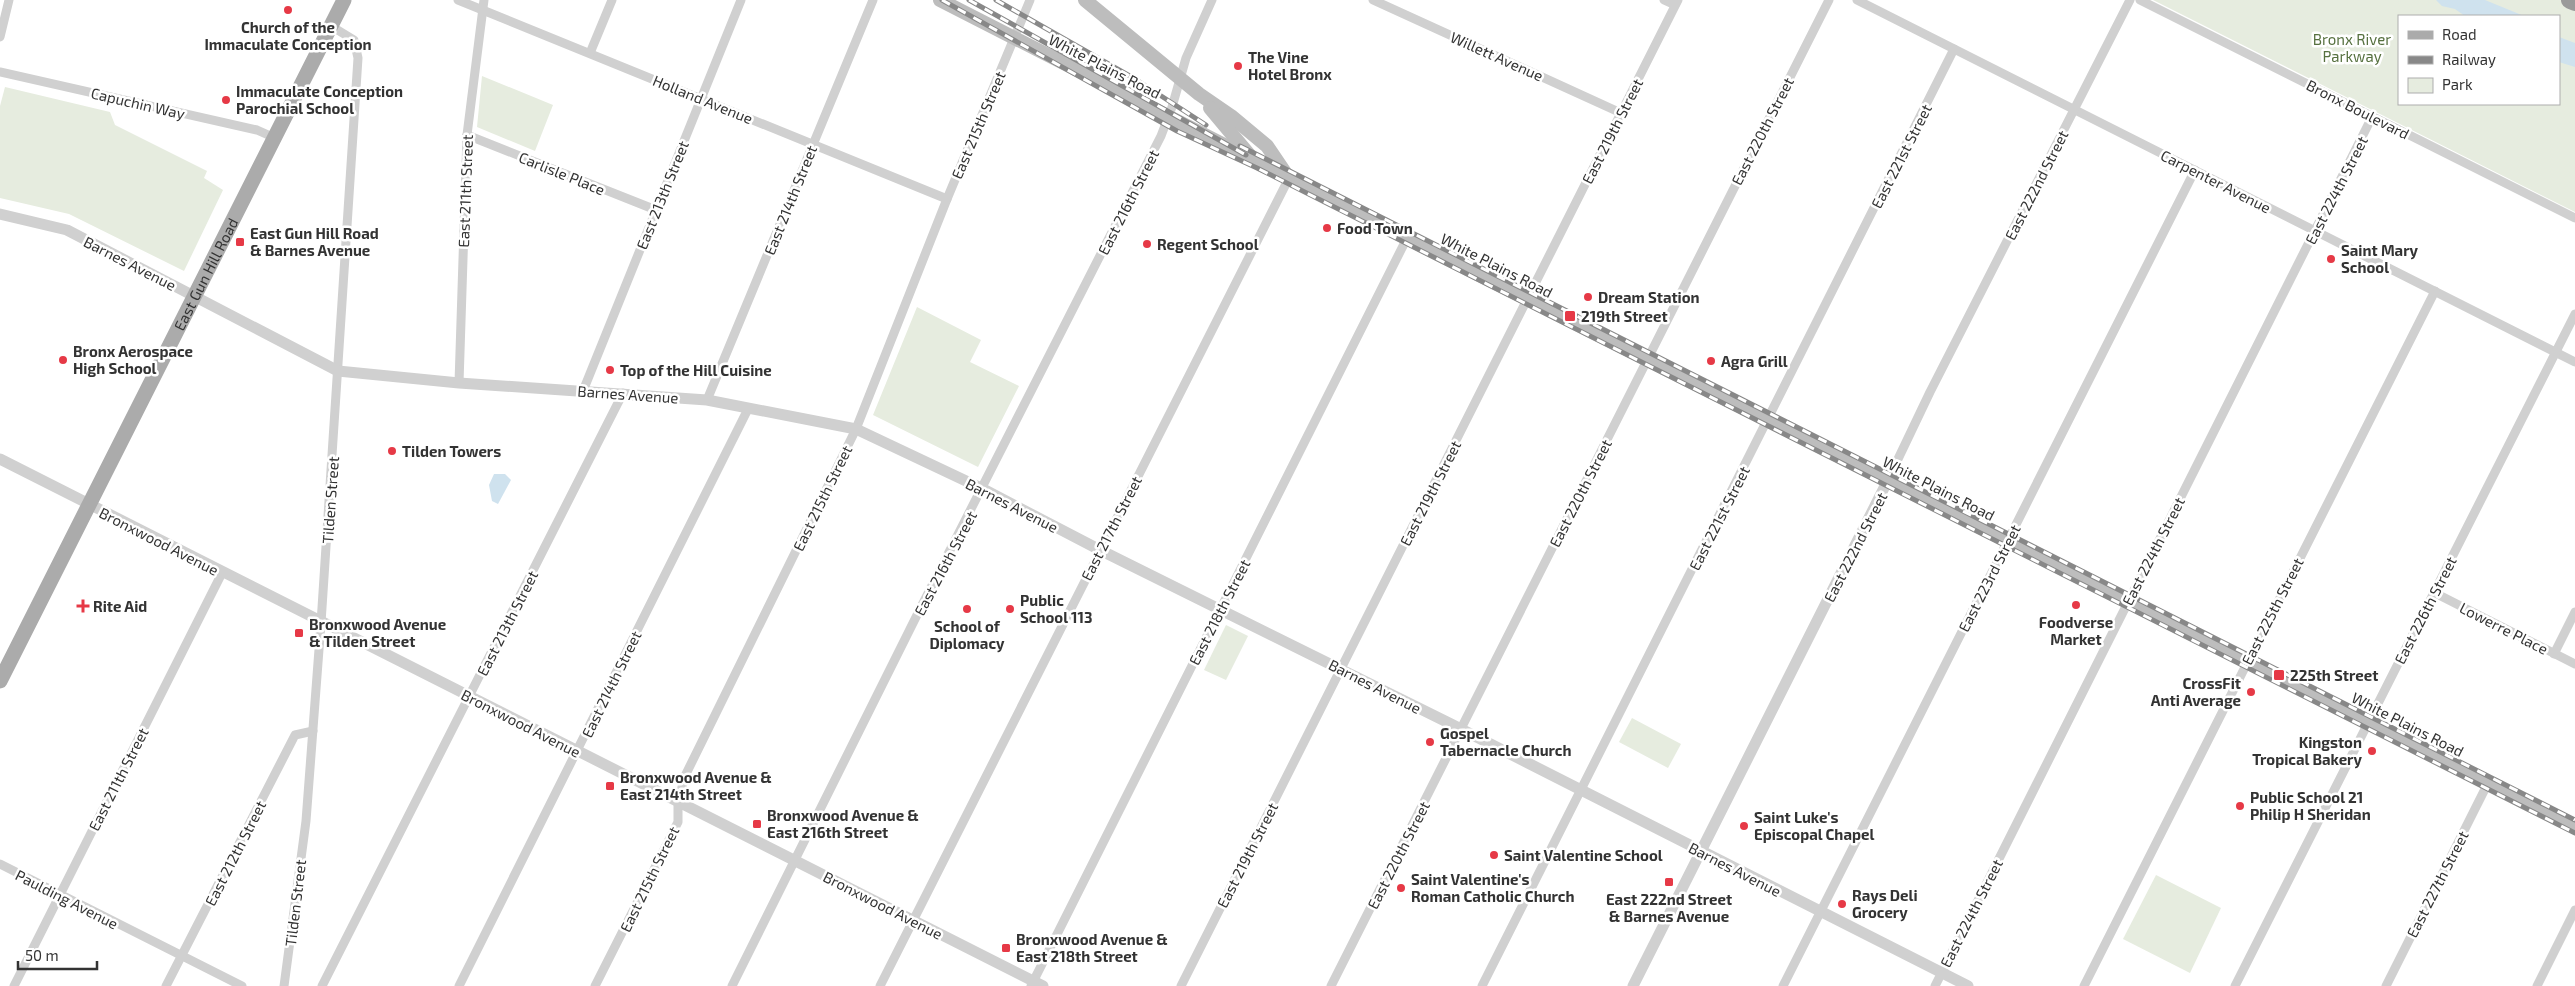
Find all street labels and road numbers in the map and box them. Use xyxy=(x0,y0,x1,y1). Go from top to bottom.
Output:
street label: Willett Avenue xyxy=(1448,28,1546,84)
street label: White Plains Road xyxy=(1046,30,1164,102)
street label: East 215th Street xyxy=(947,68,1009,182)
street label: Holland Avenue xyxy=(650,71,756,127)
street label: East 220th Street xyxy=(1727,74,1797,188)
street label: East 219th Street xyxy=(1578,75,1646,187)
street label: Bronx Boulevard xyxy=(2304,75,2412,143)
street label: Capuchin Way xyxy=(89,83,187,123)
street label: East 221st Street xyxy=(1867,101,1935,211)
street label: East 222nd Street xyxy=(2001,127,2072,243)
street label: East 224th Street xyxy=(2301,133,2371,247)
street label: East 211th Street xyxy=(454,134,476,248)
street label: East 213th Street xyxy=(632,138,692,252)
street label: East 214th Street xyxy=(760,142,820,257)
street label: East 216th Street xyxy=(1094,146,1162,258)
street label: Carpenter Avenue xyxy=(2158,146,2274,216)
street label: Carlisle Place xyxy=(516,148,608,198)
street label: East Gun Hill Road xyxy=(170,215,242,333)
street label: White Plains Road xyxy=(1438,229,1556,301)
street label: Barnes Avenue xyxy=(81,232,179,294)
street label: Barnes Avenue xyxy=(577,381,679,407)
street label: East 220th Street xyxy=(1545,436,1615,550)
street label: East 219th Street xyxy=(1396,437,1464,549)
street label: East 215th Street xyxy=(789,442,855,554)
street label: White Plains Road xyxy=(1880,452,1998,524)
street label: Tilden Street xyxy=(318,456,342,544)
street label: East 221st Street xyxy=(1685,463,1753,573)
street label: East 217th Street xyxy=(1077,472,1145,583)
street label: Barnes Avenue xyxy=(963,474,1061,536)
street label: East 222nd Street xyxy=(1820,489,1891,605)
street label: East 224th Street xyxy=(2118,494,2188,608)
street label: Bronxwood Avenue xyxy=(96,503,222,579)
street label: East 216th Street xyxy=(910,507,980,618)
street label: East 223rd Street xyxy=(1954,521,2024,635)
street label: East 226th Street xyxy=(2390,553,2460,667)
street label: East 225th Street xyxy=(2237,554,2307,668)
street label: East 218th Street xyxy=(1185,556,1254,668)
street label: East 213th Street xyxy=(473,567,541,679)
street label: Lowerre Place xyxy=(2457,598,2551,658)
street label: East 214th Street xyxy=(577,627,645,740)
street label: Barnes Avenue xyxy=(1326,655,1424,717)
street label: Bronxwood Avenue xyxy=(458,685,584,761)
street label: White Plains Road xyxy=(2349,688,2467,760)
street label: East 211th Street xyxy=(84,724,152,833)
street label: East 212th Street xyxy=(201,797,269,909)
street label: East 220th Street xyxy=(1363,798,1433,912)
street label: East 219th Street xyxy=(1213,799,1281,911)
street label: East 215th Street xyxy=(616,823,682,935)
street label: East 227th Street xyxy=(2402,827,2472,940)
street label: Barnes Avenue xyxy=(1686,838,1784,900)
street label: East 224th Street xyxy=(1936,856,2006,970)
street label: Tilden Street xyxy=(281,858,309,947)
street label: Paulding Avenue xyxy=(13,865,121,933)
street label: Bronxwood Avenue xyxy=(820,867,946,943)

